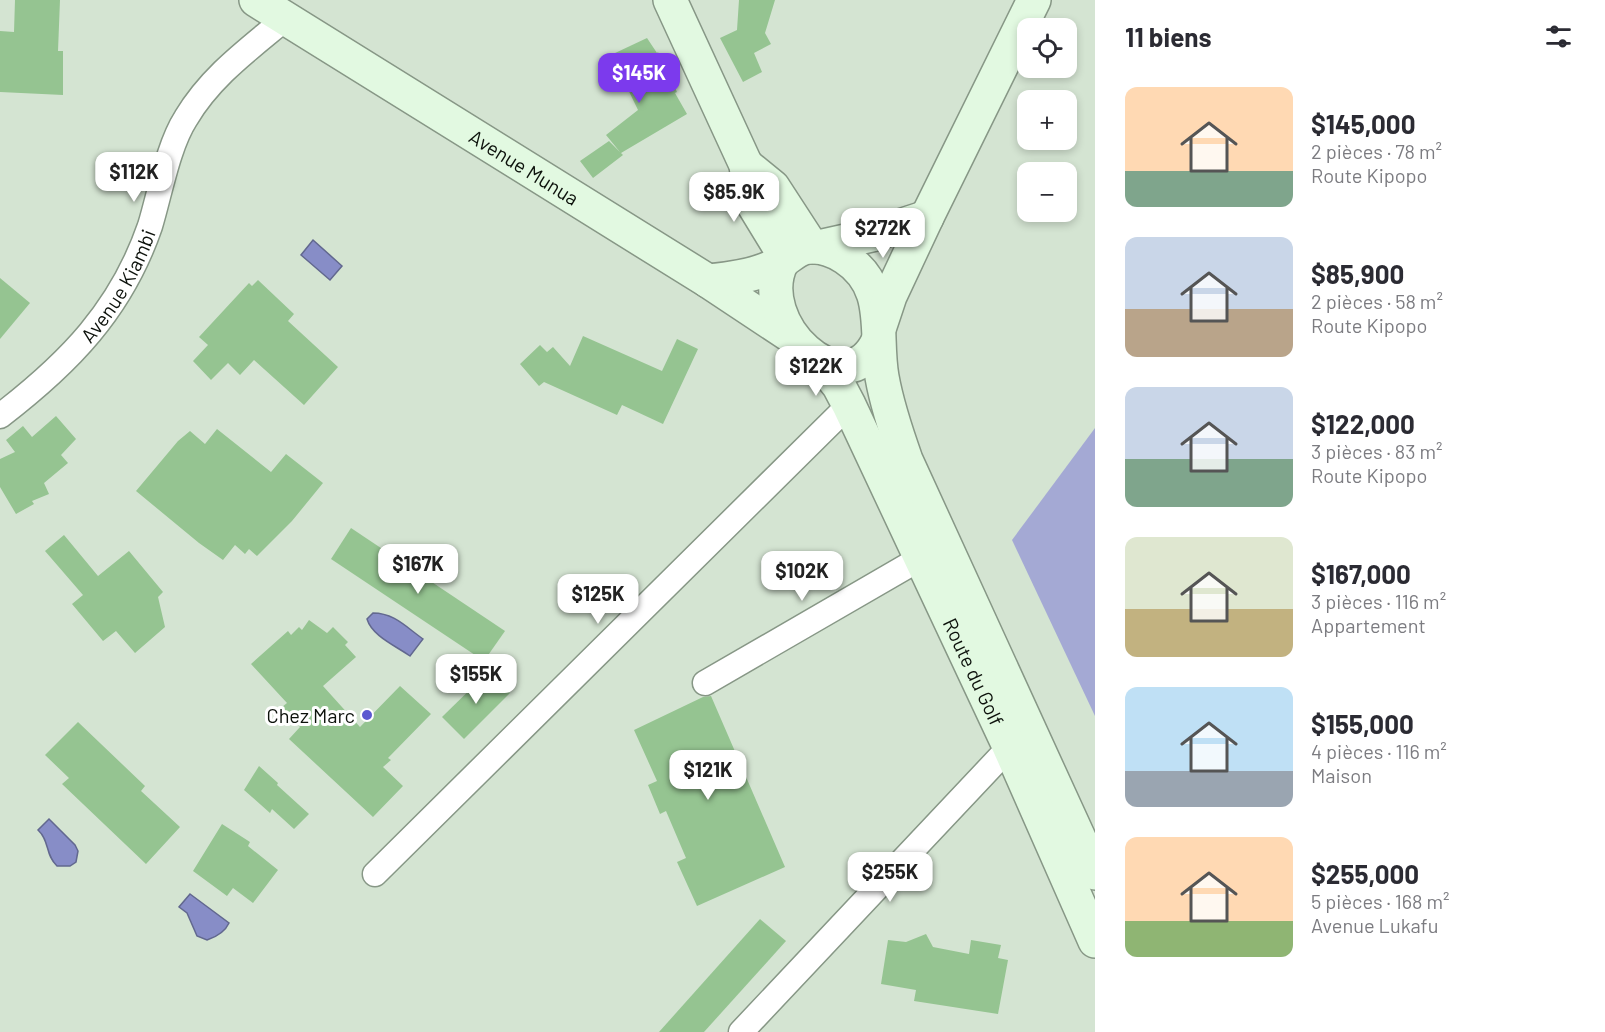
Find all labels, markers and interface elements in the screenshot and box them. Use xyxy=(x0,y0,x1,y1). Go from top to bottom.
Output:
map controls xyxy=(1017,18,1077,222)
button: locate xyxy=(1017,18,1077,78)
icon: filters xyxy=(1542,20,1575,53)
text: 11 biens xyxy=(1125,21,1212,52)
pin: $145K xyxy=(597,53,681,104)
text: $145K xyxy=(612,60,666,84)
button: + xyxy=(1017,90,1077,150)
text: $145,000 xyxy=(1311,108,1416,139)
icon: home xyxy=(1173,111,1245,183)
street label: Avenue Munua xyxy=(465,124,584,210)
text: 2 pièces · 78 m² xyxy=(1311,139,1442,163)
pin: $112K xyxy=(92,152,176,203)
text: $112K xyxy=(109,159,159,183)
button: − xyxy=(1017,162,1077,222)
text: Route Kipopo xyxy=(1311,163,1427,187)
pin: $85.9K xyxy=(685,172,783,223)
text: $85.9K xyxy=(703,179,765,203)
pin: $272K xyxy=(841,208,925,259)
text: $272K xyxy=(855,215,911,239)
street label: Avenue Kiambi xyxy=(75,226,160,347)
text: $85,900 xyxy=(1311,258,1404,289)
icon: home xyxy=(1173,261,1245,333)
text: 2 pièces · 58 m² xyxy=(1311,289,1443,313)
text: Route Kipopo xyxy=(1311,313,1427,337)
pin: $122K xyxy=(774,346,858,397)
text: $122K xyxy=(789,353,843,377)
text: $122,000 xyxy=(1311,408,1415,439)
icon: home xyxy=(1173,411,1245,483)
text: 3 pièces · 83 m² xyxy=(1311,439,1443,463)
text: Route Kipopo xyxy=(1311,463,1427,487)
pin: $167K xyxy=(376,544,460,595)
text: $167K xyxy=(392,551,444,575)
pin: $102K xyxy=(760,551,844,602)
text: $102K xyxy=(775,558,829,582)
text: $167,000 xyxy=(1311,558,1411,589)
icon: home xyxy=(1173,561,1245,633)
pin: $125K xyxy=(556,574,640,625)
text: $125K xyxy=(571,581,625,605)
text: 3 pièces · 116 m² xyxy=(1311,589,1446,613)
text: Appartement xyxy=(1311,613,1426,637)
street label: Route du Golf xyxy=(939,614,1010,729)
pin: $155K xyxy=(434,654,518,705)
text: $155K xyxy=(450,661,502,685)
place label: Chez Marc xyxy=(267,703,355,727)
marker: Chez Marc xyxy=(360,708,374,722)
text: $155,000 xyxy=(1311,708,1414,739)
icon: home xyxy=(1173,711,1245,783)
text: 4 pièces · 116 m² xyxy=(1311,739,1447,763)
pin: $121K xyxy=(666,750,750,801)
text: $121K xyxy=(683,757,733,781)
text: Maison xyxy=(1311,763,1372,787)
pin: $255K xyxy=(848,852,932,903)
text: $255,000 xyxy=(1311,858,1419,889)
text: $255K xyxy=(862,859,918,883)
icon: home xyxy=(1173,861,1245,933)
text: 5 pièces · 168 m² xyxy=(1311,889,1450,913)
text: Avenue Lukafu xyxy=(1311,913,1438,937)

